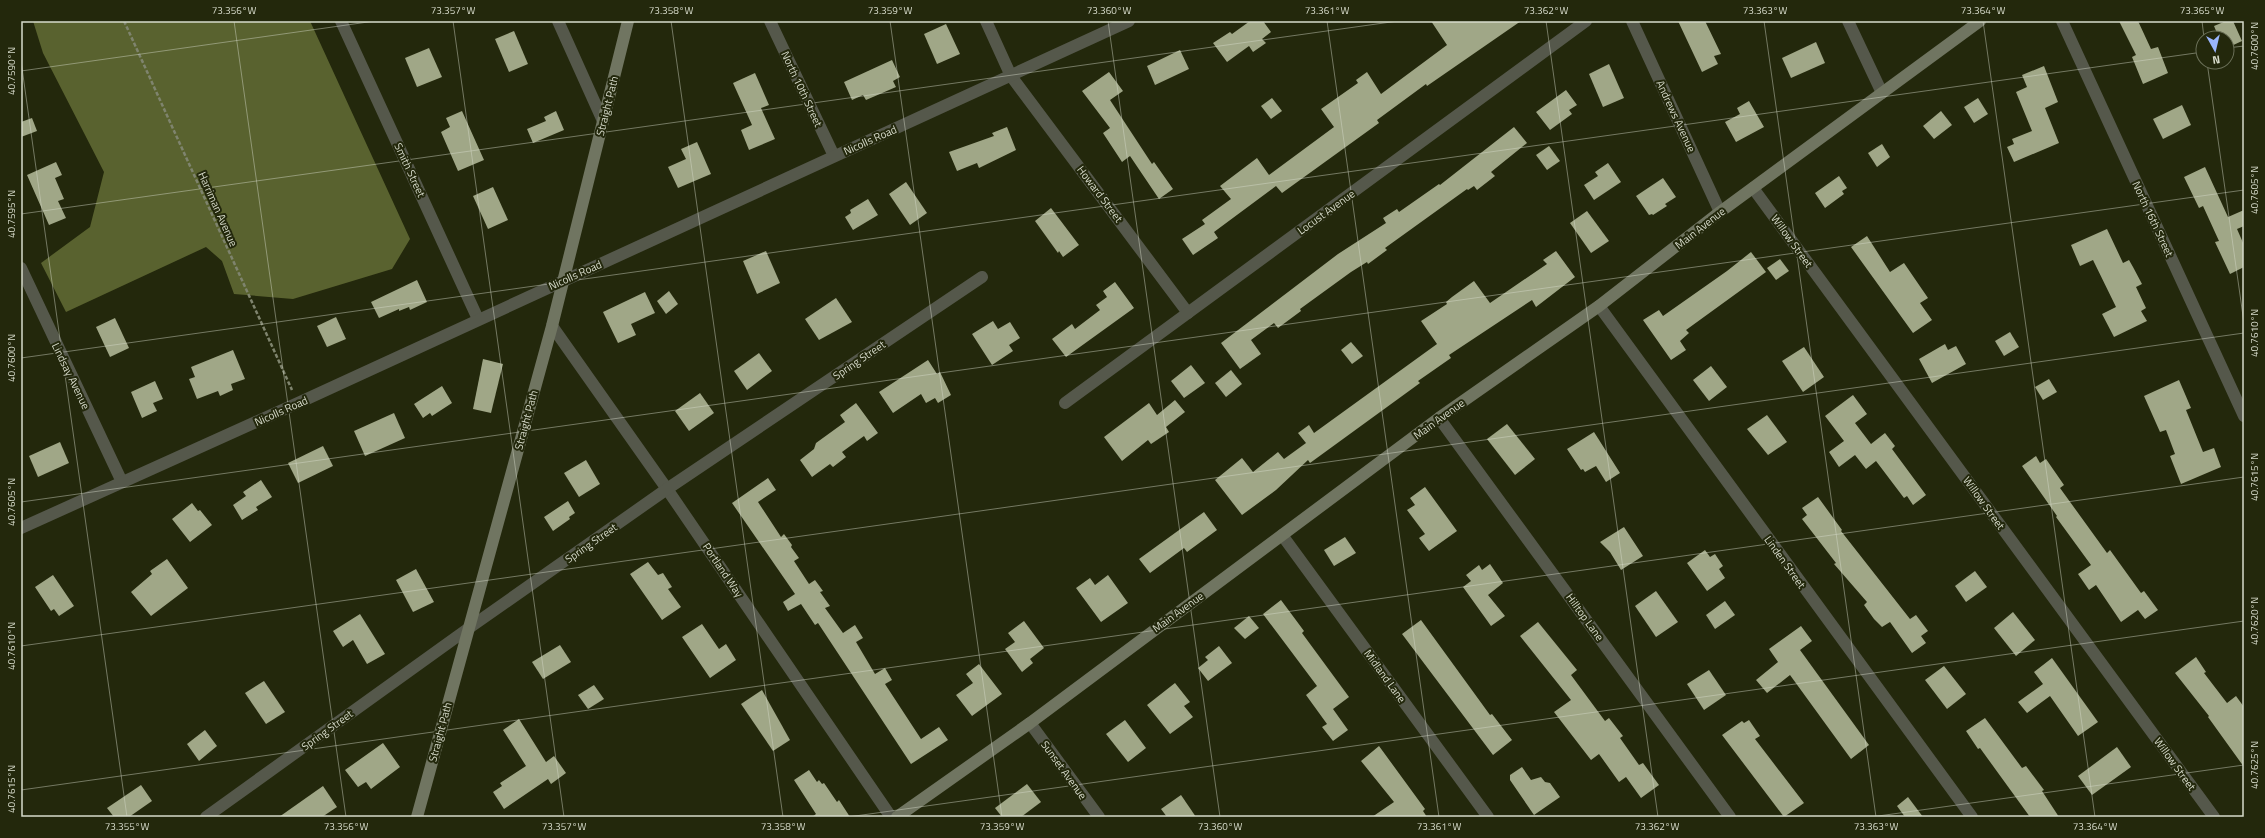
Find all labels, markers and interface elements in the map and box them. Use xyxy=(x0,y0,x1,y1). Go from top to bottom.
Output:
text: 73.356°W xyxy=(212,3,256,18)
text: 73.357°W xyxy=(431,3,475,18)
text: 73.358°W xyxy=(649,3,693,18)
text: 73.359°W xyxy=(868,3,912,18)
text: 73.360°W xyxy=(1087,3,1131,18)
text: 73.361°W xyxy=(1305,3,1349,18)
text: 73.362°W xyxy=(1524,3,1568,18)
text: 73.363°W xyxy=(1743,3,1787,18)
text: 73.364°W xyxy=(1961,3,2005,18)
text: 73.365°W xyxy=(2180,3,2224,18)
text: 40.7600°N xyxy=(2247,22,2262,70)
north arrow xyxy=(2195,30,2235,70)
text: 40.7590°N xyxy=(4,47,19,95)
street label: North 10th Street xyxy=(777,48,827,130)
text: N xyxy=(2212,51,2221,68)
street label: Straight Path xyxy=(592,74,622,138)
street label: Andrews Avenue xyxy=(1652,77,1700,155)
street label: Nicolls Road xyxy=(841,121,899,159)
street label: Smith Street xyxy=(390,140,430,200)
street label: Howard Street xyxy=(1073,162,1127,226)
text: 40.7605°N xyxy=(2247,166,2262,214)
street label: Harriman Avenue xyxy=(194,169,242,249)
street label: North 16th Street xyxy=(2128,178,2178,260)
street label: Locust Avenue xyxy=(1294,185,1358,238)
text: 40.7595°N xyxy=(4,190,19,238)
street label: Main Avenue xyxy=(1671,203,1729,253)
street label: Willow Street xyxy=(1767,211,1817,271)
street label: Nicolls Road xyxy=(546,256,604,294)
text: 40.7610°N xyxy=(2247,309,2262,357)
text: 40.7600°N xyxy=(4,334,19,382)
street label: Spring Street xyxy=(830,336,889,383)
street label: Lindsay Avenue xyxy=(48,340,94,412)
street label: Straight Path xyxy=(510,388,542,452)
street label: Nicolls Road xyxy=(252,392,310,430)
street label: Main Avenue xyxy=(1410,395,1468,443)
text: 40.7615°N xyxy=(2247,453,2262,501)
street label: Willow Street xyxy=(1959,473,2009,533)
text: 40.7605°N xyxy=(4,478,19,526)
street label: Spring Street xyxy=(562,519,620,567)
street label: Linden Street xyxy=(1760,532,1810,592)
street label: Portland Way xyxy=(699,540,747,601)
street label: Main Avenue xyxy=(1149,588,1207,636)
street label: Hilltop Lane xyxy=(1562,590,1608,644)
text: 40.7620°N xyxy=(2247,597,2262,645)
text: 40.7610°N xyxy=(4,622,19,670)
street label: Midland Lane xyxy=(1360,646,1410,706)
street label: Straight Path xyxy=(424,700,456,764)
street label: Spring Street xyxy=(298,706,356,754)
street label: Willow Street xyxy=(2150,734,2200,794)
street label: Sunset Avenue xyxy=(1037,737,1091,803)
text: 40.7625°N xyxy=(2247,741,2262,789)
text: 40.7615°N xyxy=(4,765,19,813)
text: 73.355°W xyxy=(105,819,149,834)
text: 73.356°W xyxy=(324,819,368,834)
text: 73.357°W xyxy=(542,819,586,834)
text: 73.358°W xyxy=(761,819,805,834)
text: 73.359°W xyxy=(980,819,1024,834)
text: 73.360°W xyxy=(1198,819,1242,834)
text: 73.361°W xyxy=(1417,819,1461,834)
text: 73.362°W xyxy=(1635,819,1679,834)
text: 73.363°W xyxy=(1854,819,1898,834)
text: 73.364°W xyxy=(2073,819,2117,834)

